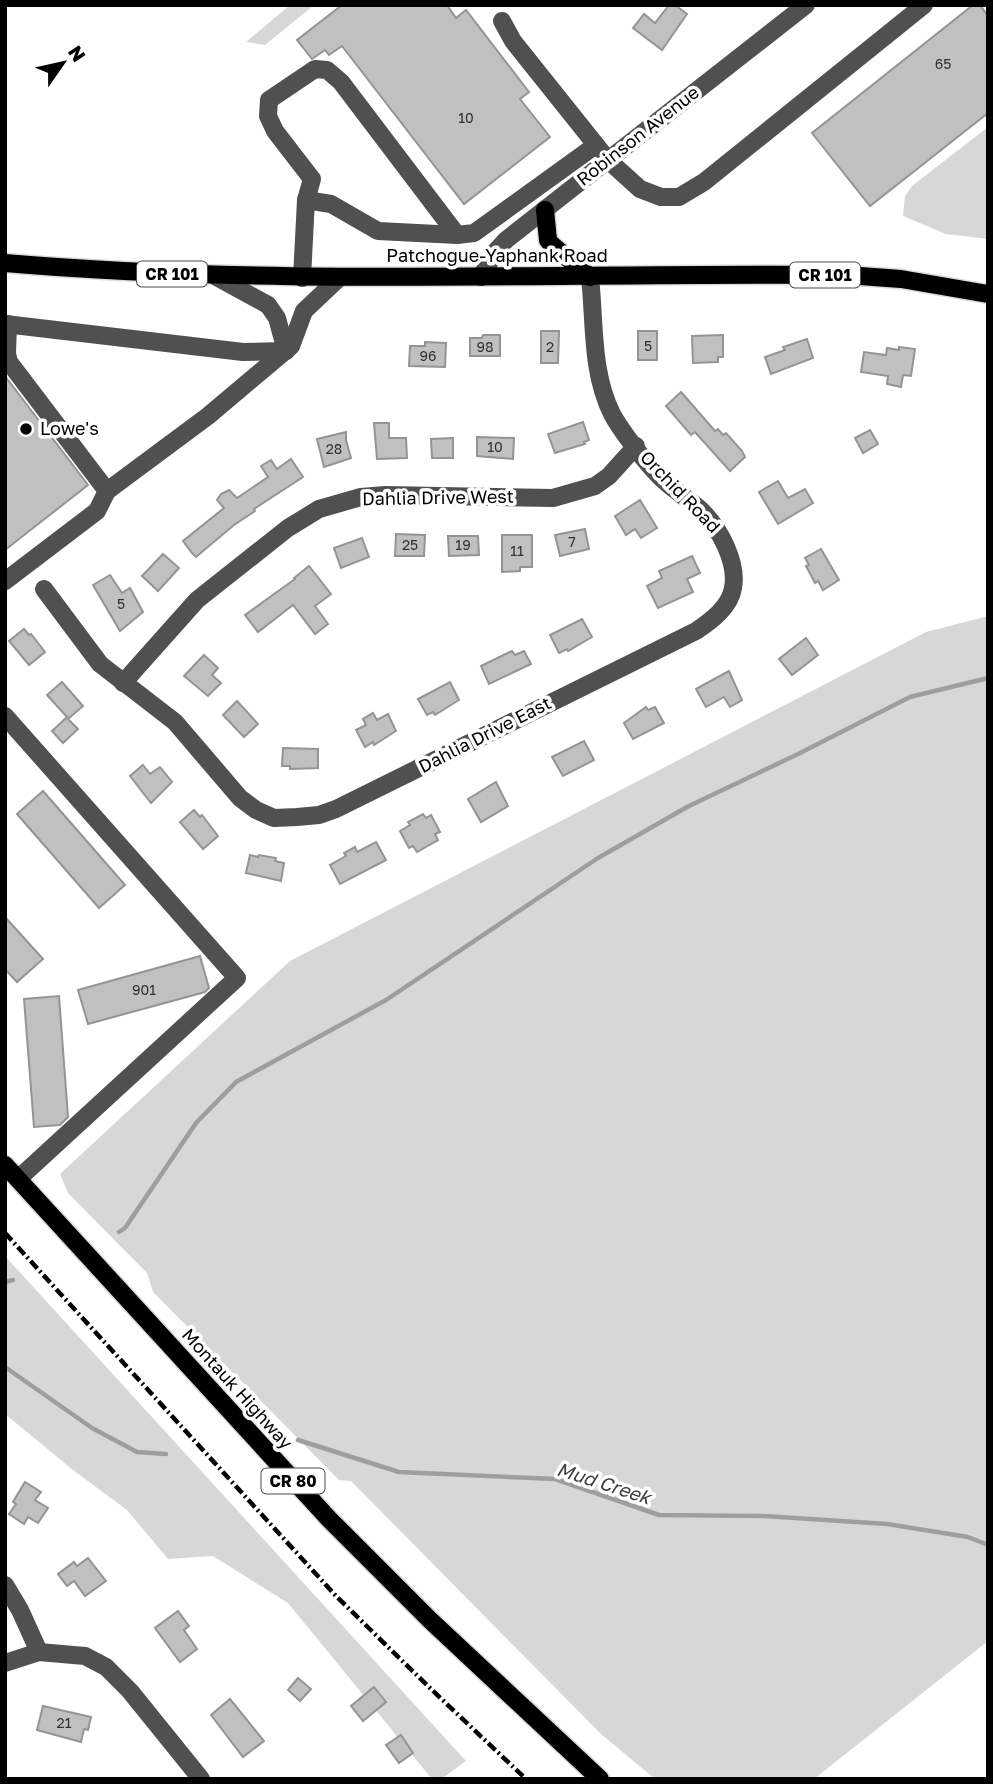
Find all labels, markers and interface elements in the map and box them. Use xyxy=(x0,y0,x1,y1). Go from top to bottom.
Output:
north arrow xyxy=(28,28,98,98)
text: N xyxy=(64,41,91,66)
house number: 65 xyxy=(935,55,951,72)
street label: Robinson Avenue xyxy=(572,81,703,190)
house number: 10 xyxy=(458,109,474,126)
street label: Patchogue-Yaphank Road xyxy=(386,244,608,266)
road number: CR 101 xyxy=(137,262,207,286)
road number: CR 101 xyxy=(790,262,860,288)
house number: 5 xyxy=(644,337,652,354)
house number: 98 xyxy=(476,338,494,355)
house number: 2 xyxy=(546,338,554,355)
house number: 96 xyxy=(420,347,436,364)
place label: Lowe's xyxy=(40,417,99,439)
marker: Lowe's xyxy=(18,421,34,437)
house number: 10 xyxy=(487,438,503,455)
house number: 28 xyxy=(326,440,342,457)
street label: Orchid Road xyxy=(636,446,725,537)
street label: Dahlia Drive West xyxy=(362,485,514,509)
house number: 7 xyxy=(568,533,576,550)
house number: 25 xyxy=(402,536,418,553)
house number: 19 xyxy=(455,536,471,553)
house number: 11 xyxy=(510,542,524,559)
house number: 5 xyxy=(117,595,125,612)
street label: Dahlia Drive East xyxy=(415,691,555,777)
house number: 901 xyxy=(132,981,156,998)
street label: Montauk Highway xyxy=(178,1323,298,1453)
water label: Mud Creek xyxy=(554,1457,656,1509)
road number: CR 80 xyxy=(262,1469,324,1494)
house number: 21 xyxy=(57,1714,72,1731)

